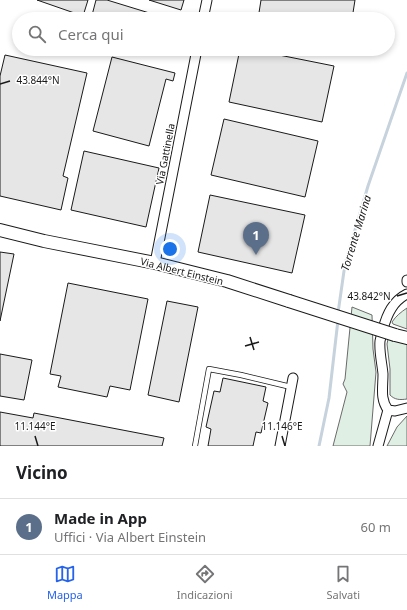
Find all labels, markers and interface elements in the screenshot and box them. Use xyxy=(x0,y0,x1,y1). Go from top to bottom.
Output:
search box xyxy=(12,12,395,56)
icon: search xyxy=(26,23,48,45)
text: Cerca qui xyxy=(58,24,124,44)
text: 43.844°N xyxy=(16,73,60,87)
street label: Via Gattinella xyxy=(152,122,178,186)
water label: Torrente Marina xyxy=(337,192,374,273)
pin: 1 xyxy=(243,222,269,255)
your location xyxy=(160,239,180,259)
street label: Via Albert Einstein xyxy=(139,254,225,288)
text: 43.842°N xyxy=(347,289,391,303)
text: 11.144°E xyxy=(14,419,56,433)
text: 11.146°E xyxy=(261,419,303,433)
text: Vicino xyxy=(16,461,68,484)
text: Made in App xyxy=(54,508,147,528)
text: 1 xyxy=(25,518,33,536)
text: 60 m xyxy=(361,518,391,536)
text: Uffici · Via Albert Einstein xyxy=(54,528,206,546)
tab: Mappa xyxy=(47,563,83,602)
tab: Indicazioni xyxy=(177,563,233,602)
tab: Salvati xyxy=(326,563,360,602)

